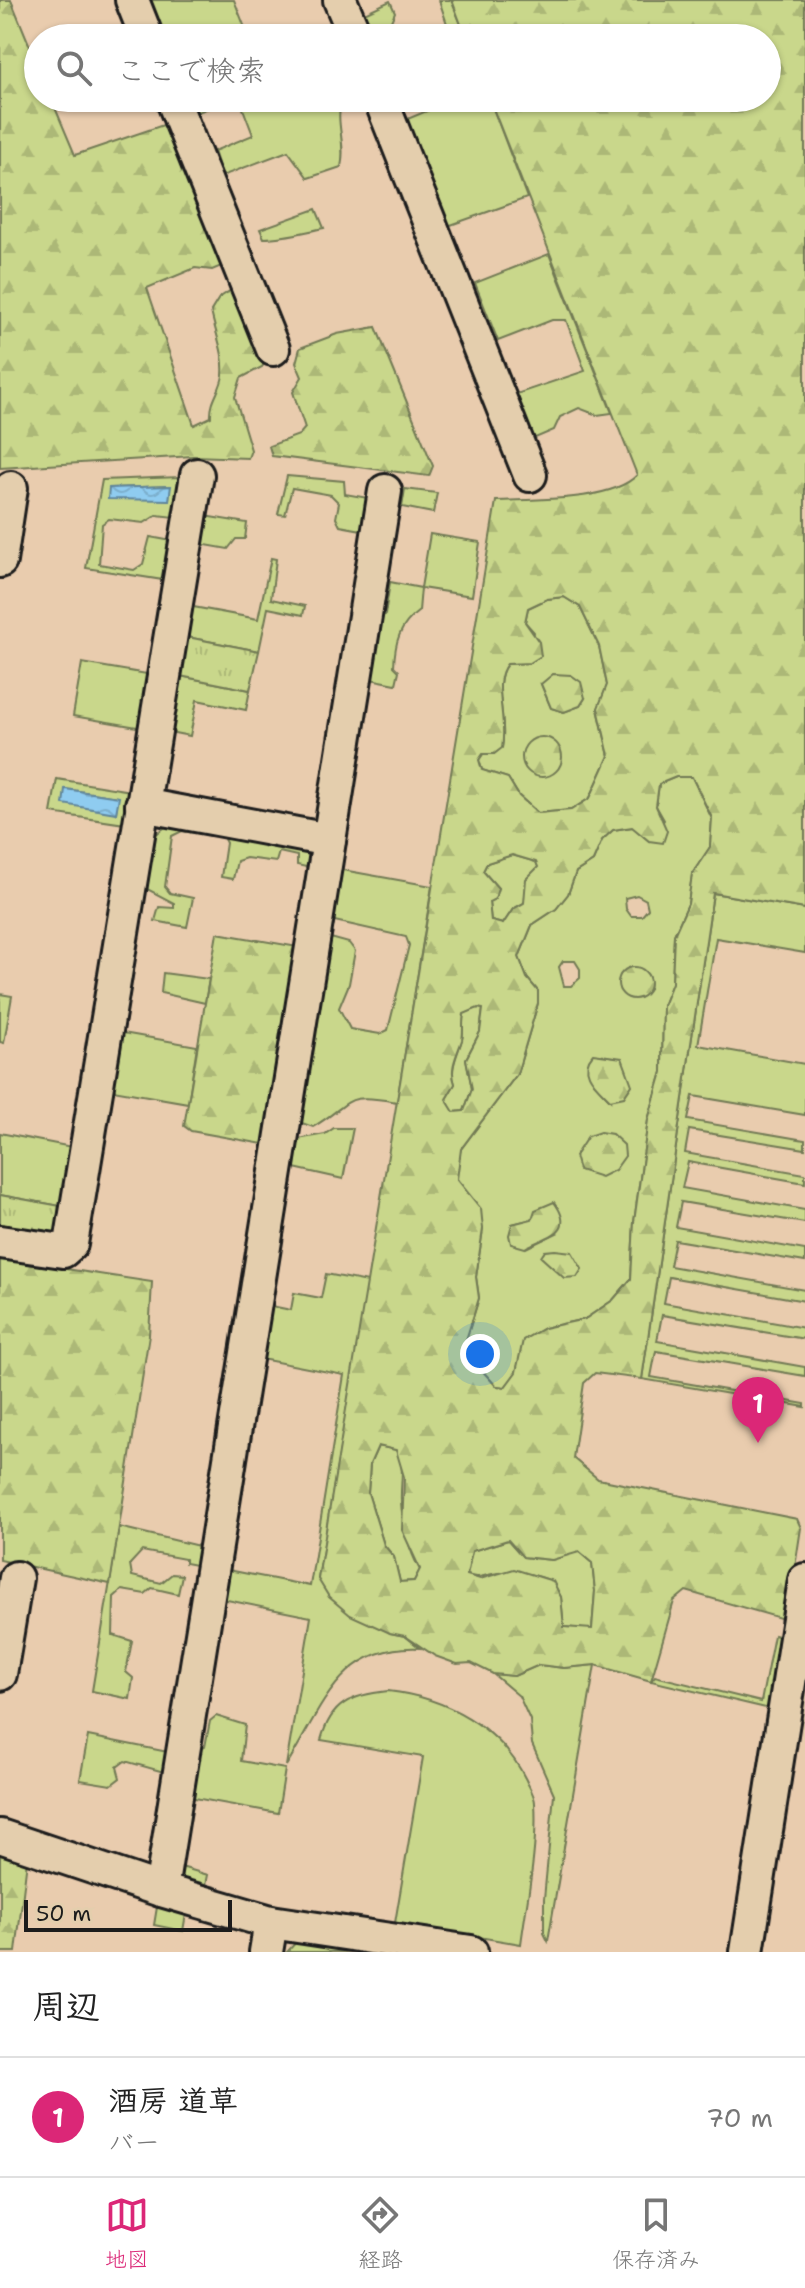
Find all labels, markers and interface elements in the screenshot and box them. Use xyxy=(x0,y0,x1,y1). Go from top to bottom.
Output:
search box xyxy=(24,24,781,112)
icon: search xyxy=(52,46,96,90)
text: ここで検索 xyxy=(116,50,266,91)
your location xyxy=(460,1334,500,1374)
pin: 1 xyxy=(732,1377,784,1443)
scale bar xyxy=(24,1896,232,1932)
text: 50 m xyxy=(36,1899,91,1928)
text: 周辺 xyxy=(32,1983,100,2029)
text: 酒房 道草 xyxy=(108,2080,238,2121)
text: 1 xyxy=(52,2100,64,2135)
text: 70 m xyxy=(706,2100,773,2135)
text: バー xyxy=(108,2124,160,2159)
tab: 地図 xyxy=(105,2193,149,2274)
tab: 経路 xyxy=(358,2193,402,2274)
tab: 保存済み xyxy=(612,2193,700,2274)

